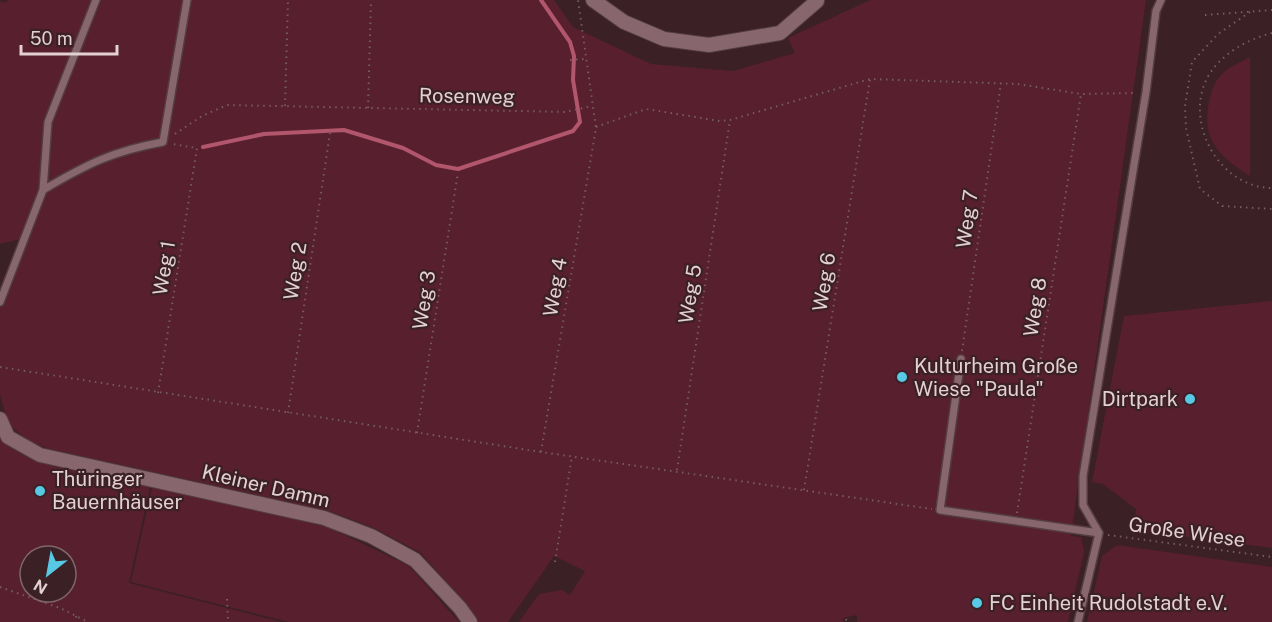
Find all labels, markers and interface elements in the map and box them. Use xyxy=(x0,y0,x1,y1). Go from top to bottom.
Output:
scale bar xyxy=(21,18,117,56)
text: 50 m xyxy=(30,28,73,49)
street label: Rosenweg xyxy=(419,83,515,109)
street label: Weg 7 xyxy=(951,188,983,250)
street label: Weg 1 xyxy=(148,239,180,297)
street label: Weg 2 xyxy=(279,240,311,302)
street label: Weg 6 xyxy=(808,251,840,313)
street label: Weg 4 xyxy=(538,256,572,318)
street label: Weg 5 xyxy=(673,263,707,325)
street label: Weg 3 xyxy=(408,269,440,331)
street label: Weg 8 xyxy=(1018,276,1052,338)
place label: Kulturheim Große Wiese "Paula" xyxy=(914,354,1078,401)
marker: Kulturheim Große Wiese "Paula" xyxy=(895,370,909,384)
place label: Dirtpark xyxy=(1102,387,1178,411)
marker: Dirtpark xyxy=(1183,392,1197,406)
street label: Kleiner Damm xyxy=(200,460,332,512)
place label: Thüringer Bauernhäuser xyxy=(52,467,182,514)
marker: Thüringer Bauernhäuser xyxy=(33,484,47,498)
street label: Große Wiese xyxy=(1127,512,1247,552)
north arrow xyxy=(18,544,78,604)
text: N xyxy=(30,575,51,598)
place label: FC Einheit Rudolstadt e.V. xyxy=(989,591,1228,615)
marker: FC Einheit Rudolstadt e.V. xyxy=(970,596,984,610)

